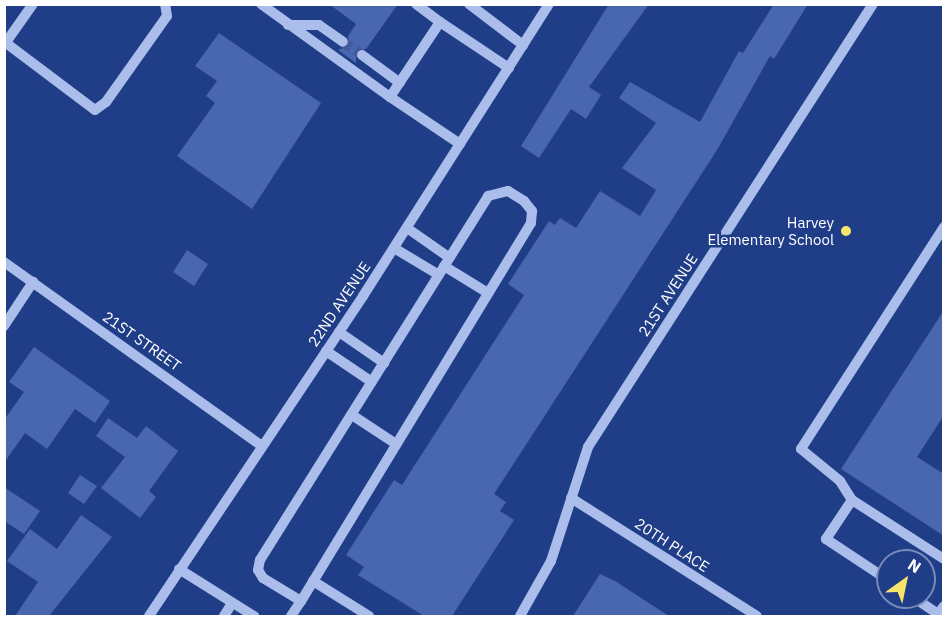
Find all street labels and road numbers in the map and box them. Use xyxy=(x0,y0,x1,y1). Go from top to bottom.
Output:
street label: 21ST AVENUE xyxy=(635,250,701,340)
street label: 22ND AVENUE xyxy=(304,258,374,350)
street label: 21ST STREET xyxy=(99,307,185,375)
street label: 20TH PLACE xyxy=(631,514,713,576)

